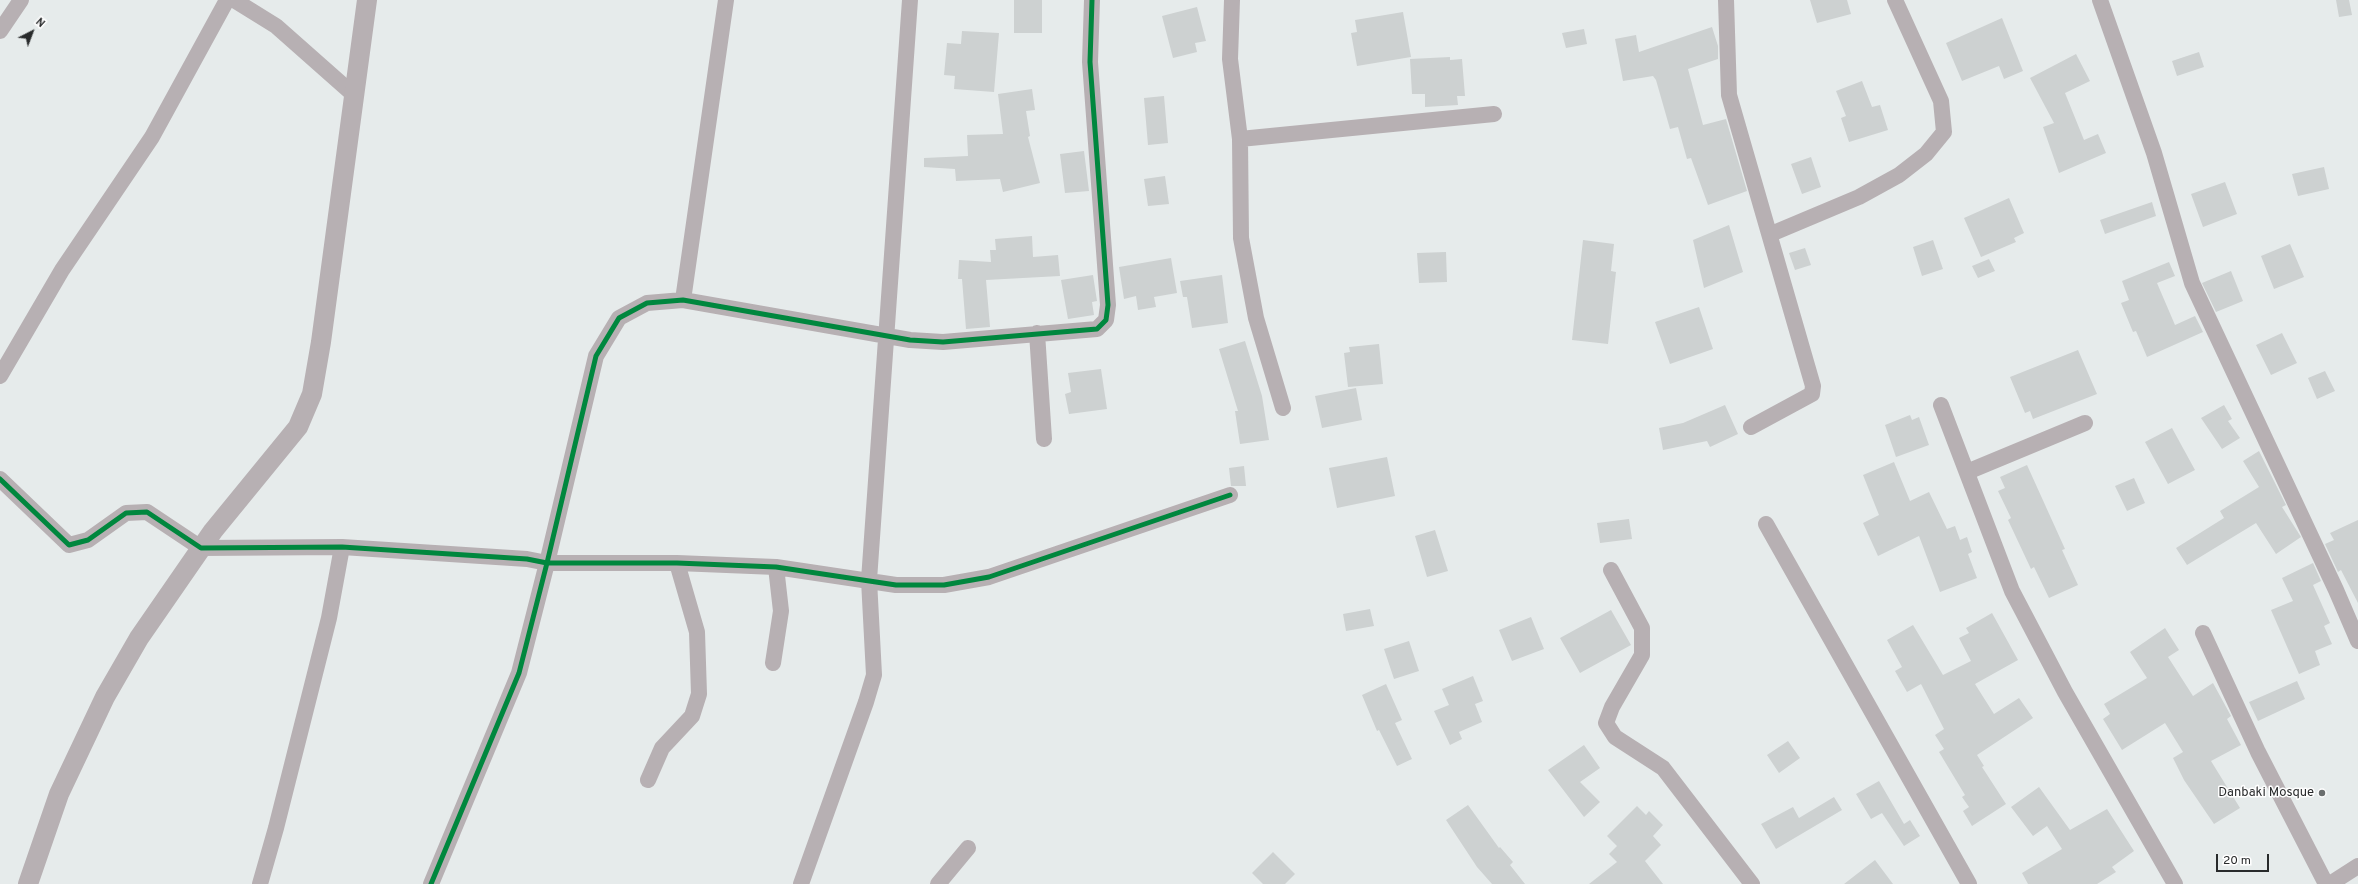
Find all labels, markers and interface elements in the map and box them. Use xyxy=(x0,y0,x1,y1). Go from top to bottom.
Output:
north arrow xyxy=(12,12,52,52)
text: N xyxy=(32,15,48,31)
place label: Danbaki Mosque xyxy=(2218,785,2314,801)
marker: Danbaki Mosque xyxy=(2317,788,2327,798)
scale bar xyxy=(2218,846,2271,872)
text: 20 m xyxy=(2223,853,2251,869)

